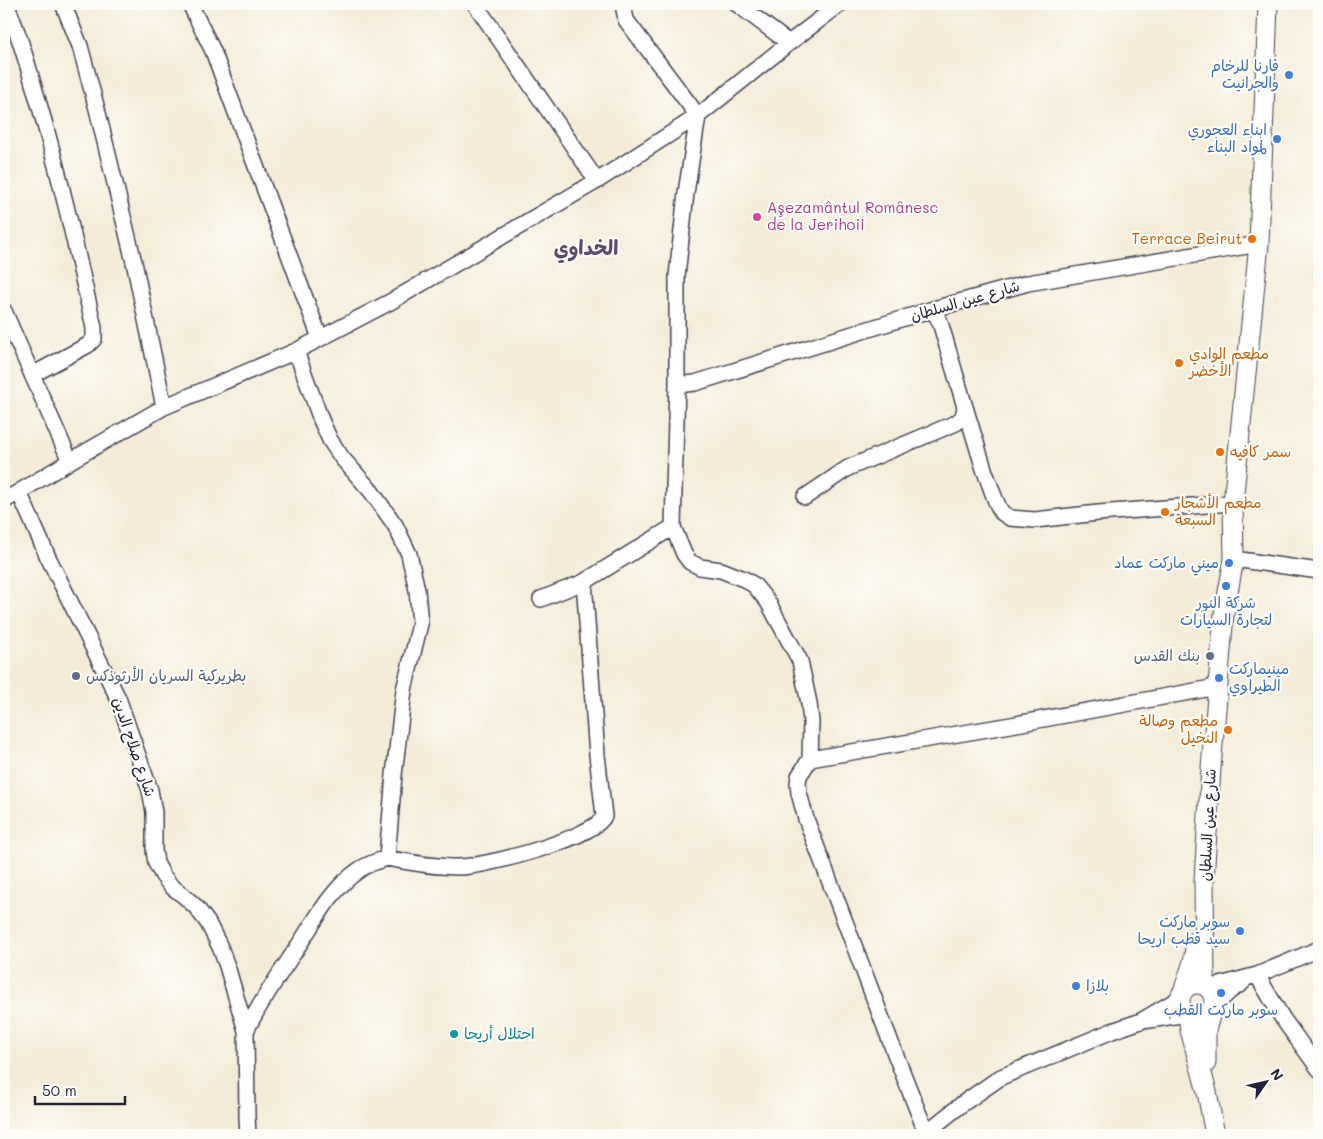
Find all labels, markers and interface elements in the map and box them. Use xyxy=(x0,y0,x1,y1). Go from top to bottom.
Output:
place label: فارنا للرخام والجرانيت xyxy=(1211,55,1279,92)
marker: فارنا للرخام والجرانيت xyxy=(1283,69,1295,81)
place label: ابناء العجوري لمواد البناء xyxy=(1188,119,1267,156)
marker: ابناء العجوري لمواد البناء xyxy=(1271,133,1283,145)
place label: Aşezamântul Românesc de la Jerihoii xyxy=(767,197,939,234)
marker: Aşezamântul Românesc de la Jerihoii xyxy=(751,211,763,223)
place label: Terrace Beirut xyxy=(1132,228,1242,248)
marker: Terrace Beirut xyxy=(1246,233,1258,245)
district label: الخداوي xyxy=(554,234,618,264)
street label: شارع عين السلطان xyxy=(908,275,1022,326)
place label: مطعم الوادي الأخضر xyxy=(1187,343,1269,380)
marker: مطعم الوادي الأخضر xyxy=(1173,357,1185,369)
place label: سمر كافيه xyxy=(1230,441,1291,461)
marker: سمر كافيه xyxy=(1214,446,1226,458)
place label: مطعم الأشجار السبعة xyxy=(1174,492,1262,529)
marker: مطعم الأشجار السبعة xyxy=(1159,506,1171,518)
place label: ميني ماركت عماد xyxy=(1114,552,1219,576)
marker: ميني ماركت عماد xyxy=(1223,557,1235,569)
marker: شركة النور لتجارة السيارات xyxy=(1220,580,1232,592)
place label: شركة النور لتجارة السيارات xyxy=(1180,592,1272,629)
place label: بنك القدس xyxy=(1134,645,1200,665)
marker: بنك القدس xyxy=(1204,650,1216,662)
place label: مينيماركت الطيراوي xyxy=(1229,658,1289,697)
place label: بطريركية السريان الأرثوذكس xyxy=(86,665,246,685)
marker: بطريركية السريان الأرثوذكس xyxy=(70,670,82,682)
marker: مينيماركت الطيراوي xyxy=(1213,672,1225,684)
street label: شارع صلاح الدين xyxy=(108,694,161,799)
place label: مطعم وصالة النخيل xyxy=(1139,710,1218,747)
marker: مطعم وصالة النخيل xyxy=(1222,724,1234,736)
street label: شارع عين السلطان xyxy=(1194,768,1221,882)
place label: سوبر ماركت سيد قطب اريحا xyxy=(1137,911,1230,948)
marker: سوبر ماركت سيد قطب اريحا xyxy=(1234,925,1246,937)
place label: بلازا xyxy=(1086,975,1109,995)
marker: بلازا xyxy=(1070,980,1082,992)
marker: سوبر ماركت القطب xyxy=(1215,987,1227,999)
place label: سوبر ماركت القطب xyxy=(1164,999,1278,1019)
place label: احتلال أريحا xyxy=(464,1023,535,1043)
marker: احتلال أريحا xyxy=(448,1028,460,1040)
north arrow xyxy=(1240,1056,1290,1106)
text: N xyxy=(1266,1065,1288,1084)
scale bar xyxy=(35,1074,125,1106)
text: 50 m xyxy=(42,1080,77,1100)

